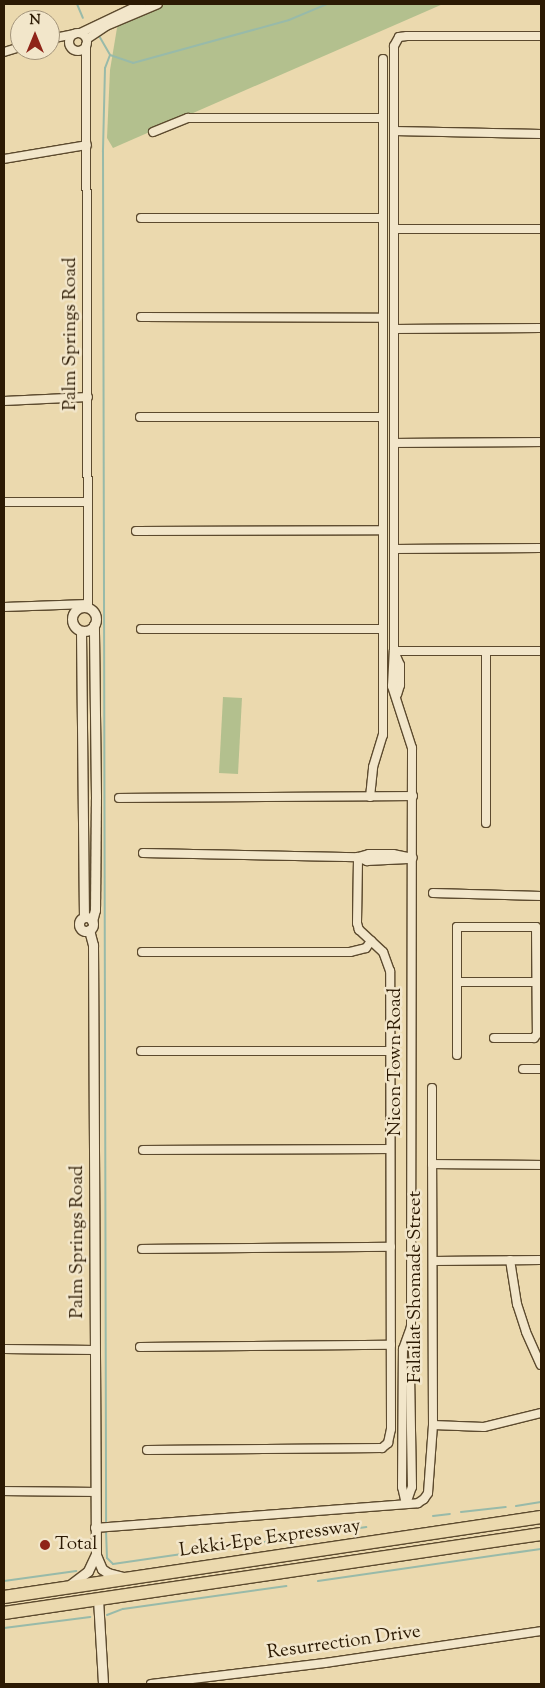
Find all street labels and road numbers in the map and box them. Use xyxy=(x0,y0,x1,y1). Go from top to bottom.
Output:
street label: Palm Springs Road xyxy=(60,257,82,411)
street label: Nicon Town Road xyxy=(385,988,407,1136)
street label: Palm Springs Road xyxy=(67,1165,89,1319)
street label: Falailat Shomade Street xyxy=(405,1191,427,1383)
street label: Lekki-Epe Expressway xyxy=(178,1515,362,1563)
street label: Resurrection Drive xyxy=(266,1621,422,1665)

